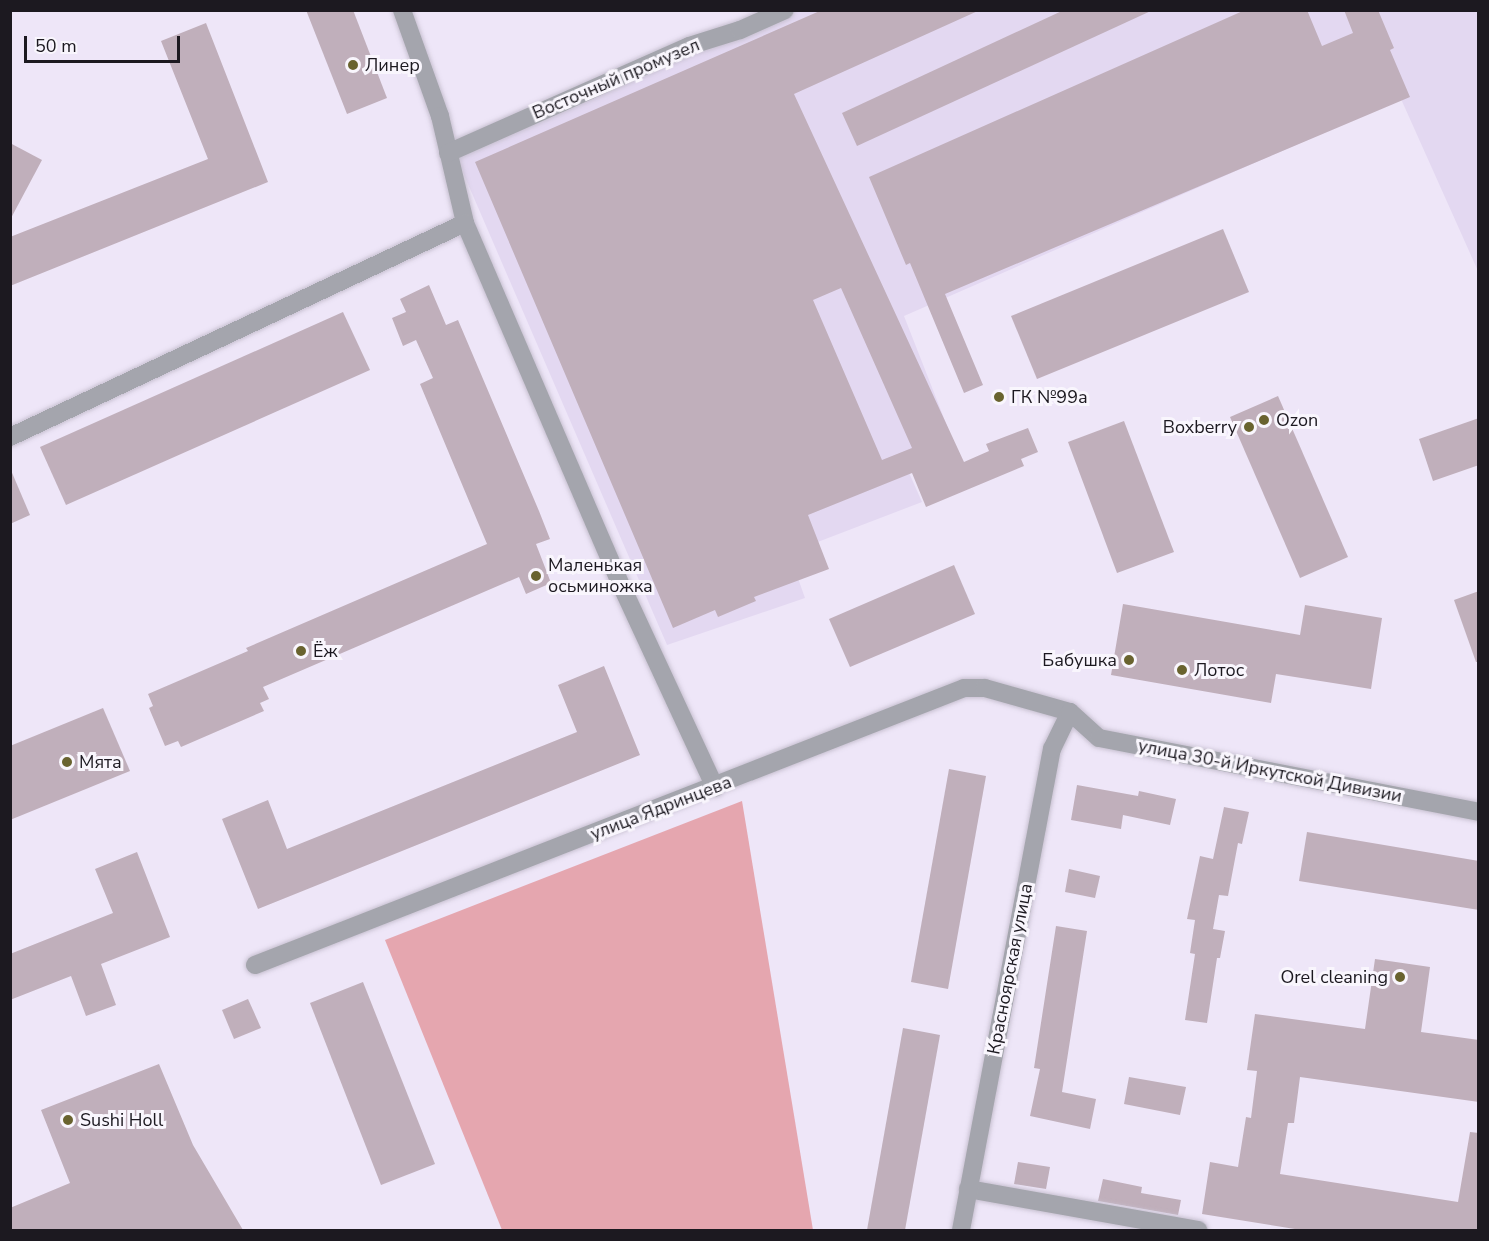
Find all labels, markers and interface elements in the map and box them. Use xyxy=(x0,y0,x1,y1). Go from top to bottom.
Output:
scale bar xyxy=(27,24,183,62)
text: 50 m xyxy=(35,34,77,58)
street label: Восточный промузел xyxy=(529,34,703,124)
place label: Линер xyxy=(365,54,420,76)
marker: Линер xyxy=(346,58,360,72)
place label: ГК №99а xyxy=(1011,386,1088,408)
marker: ГК №99а xyxy=(992,390,1006,404)
place label: Ozon xyxy=(1276,409,1318,431)
marker: Ozon xyxy=(1257,413,1271,427)
place label: Boxberry xyxy=(1163,416,1237,438)
marker: Boxberry xyxy=(1242,420,1256,434)
place label: Маленькая осьминожка xyxy=(548,555,653,598)
marker: Маленькая осьминожка xyxy=(529,569,543,583)
place label: Ёж xyxy=(313,640,338,662)
marker: Ёж xyxy=(294,644,308,658)
place label: Бабушка xyxy=(1042,649,1117,671)
marker: Бабушка xyxy=(1122,653,1136,667)
place label: Лотос xyxy=(1194,659,1244,681)
marker: Лотос xyxy=(1175,663,1189,677)
street label: улица 30-й Иркутской Дивизии xyxy=(1136,735,1404,807)
place label: Мята xyxy=(79,751,122,773)
marker: Мята xyxy=(60,755,74,769)
street label: улица Ядринцева xyxy=(587,771,735,845)
street label: Красноярская улица xyxy=(983,882,1037,1056)
place label: Orel cleaning xyxy=(1280,966,1388,988)
marker: Orel cleaning xyxy=(1393,970,1407,984)
place label: Sushi Holl xyxy=(80,1109,163,1131)
marker: Sushi Holl xyxy=(61,1113,75,1127)

